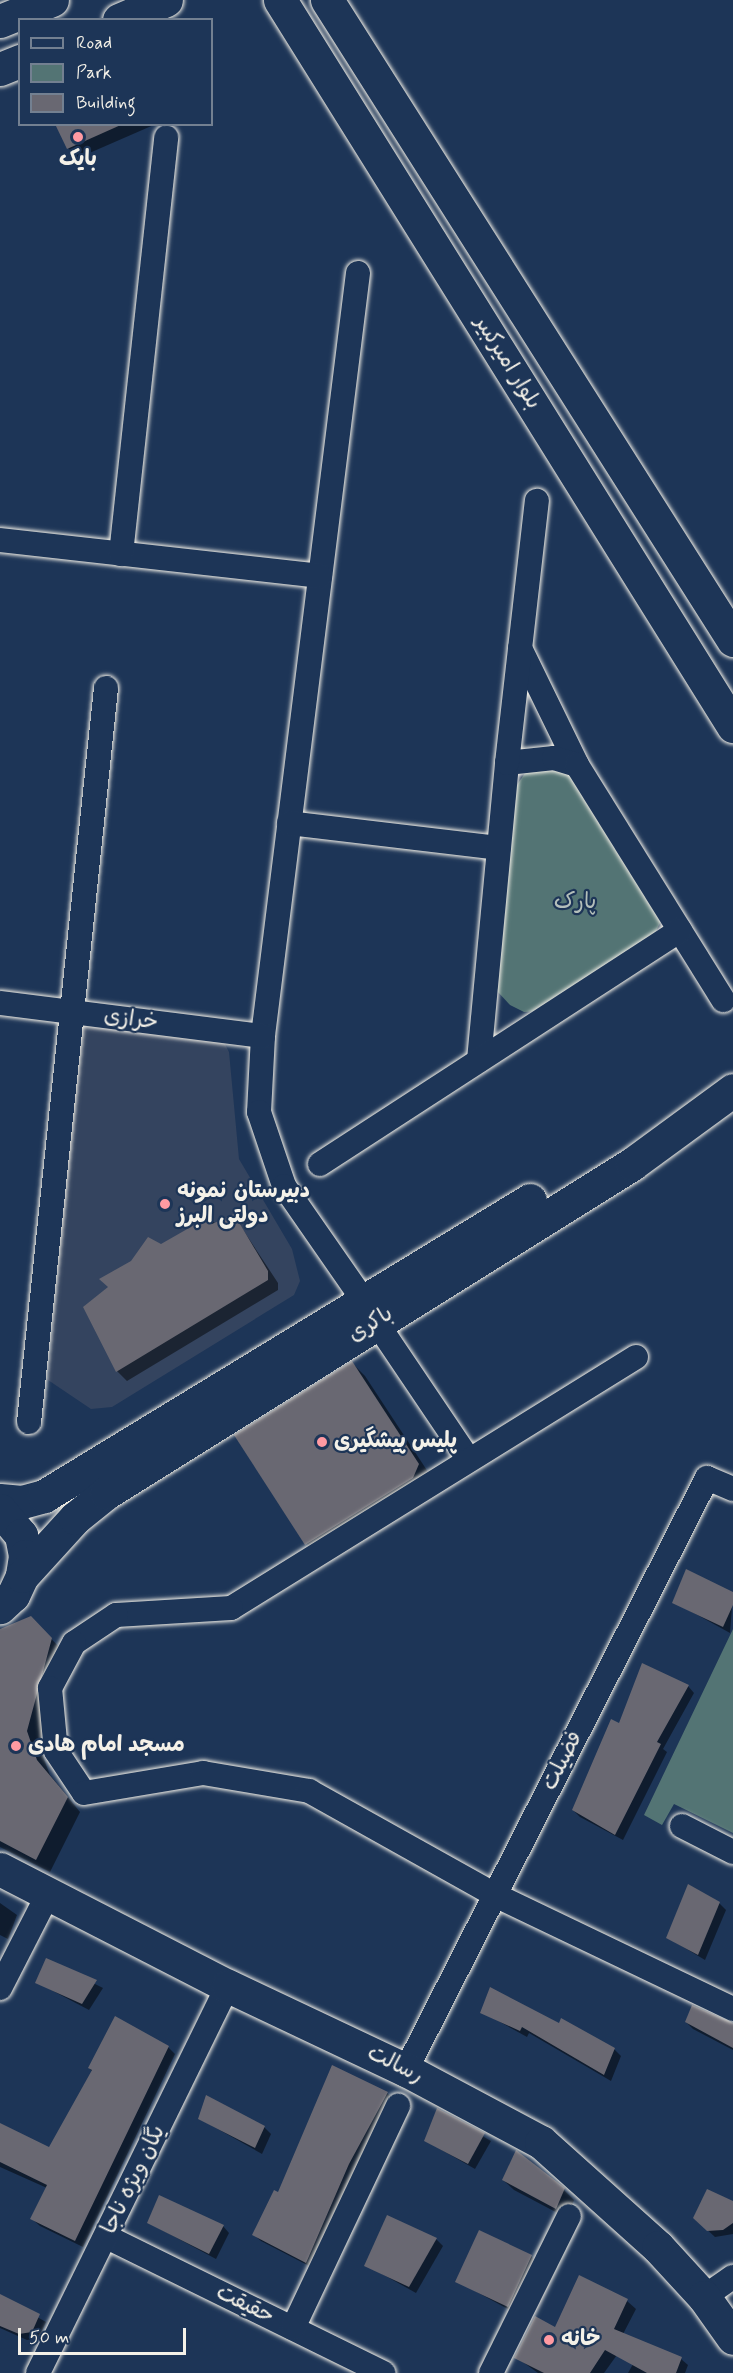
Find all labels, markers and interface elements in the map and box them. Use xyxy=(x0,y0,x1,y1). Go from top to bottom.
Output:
legend xyxy=(18,18,213,126)
text: Road xyxy=(76,31,112,55)
text: Park xyxy=(76,61,112,85)
text: Building xyxy=(76,91,136,115)
marker: بایک xyxy=(71,130,85,144)
place label: بایک xyxy=(59,147,97,173)
street label: بلوار امیرکبیر xyxy=(468,312,546,414)
park label: پارک xyxy=(554,890,596,916)
street label: خرازی xyxy=(102,1004,160,1036)
place label: دبیرستان نمونه دولتی البرز xyxy=(177,1178,310,1230)
marker: دبیرستان نمونه دولتی البرز xyxy=(158,1197,172,1211)
street label: باکری xyxy=(344,1301,398,1349)
place label: پلیس پیشگیری xyxy=(334,1429,457,1455)
marker: پلیس پیشگیری xyxy=(315,1435,329,1449)
street label: فضیلت xyxy=(537,1727,589,1795)
place label: مسجد امام هادی xyxy=(28,1733,185,1759)
marker: مسجد امام هادی xyxy=(9,1739,23,1753)
street label: رسالت xyxy=(363,2040,427,2090)
street label: یگان ویژه ناجا xyxy=(96,2121,172,2239)
street label: حقیقت xyxy=(212,2280,278,2330)
scale bar xyxy=(21,2316,189,2354)
text: 50 m xyxy=(29,2326,69,2350)
place label: خانه xyxy=(561,2327,600,2353)
marker: خانه xyxy=(542,2333,556,2347)

